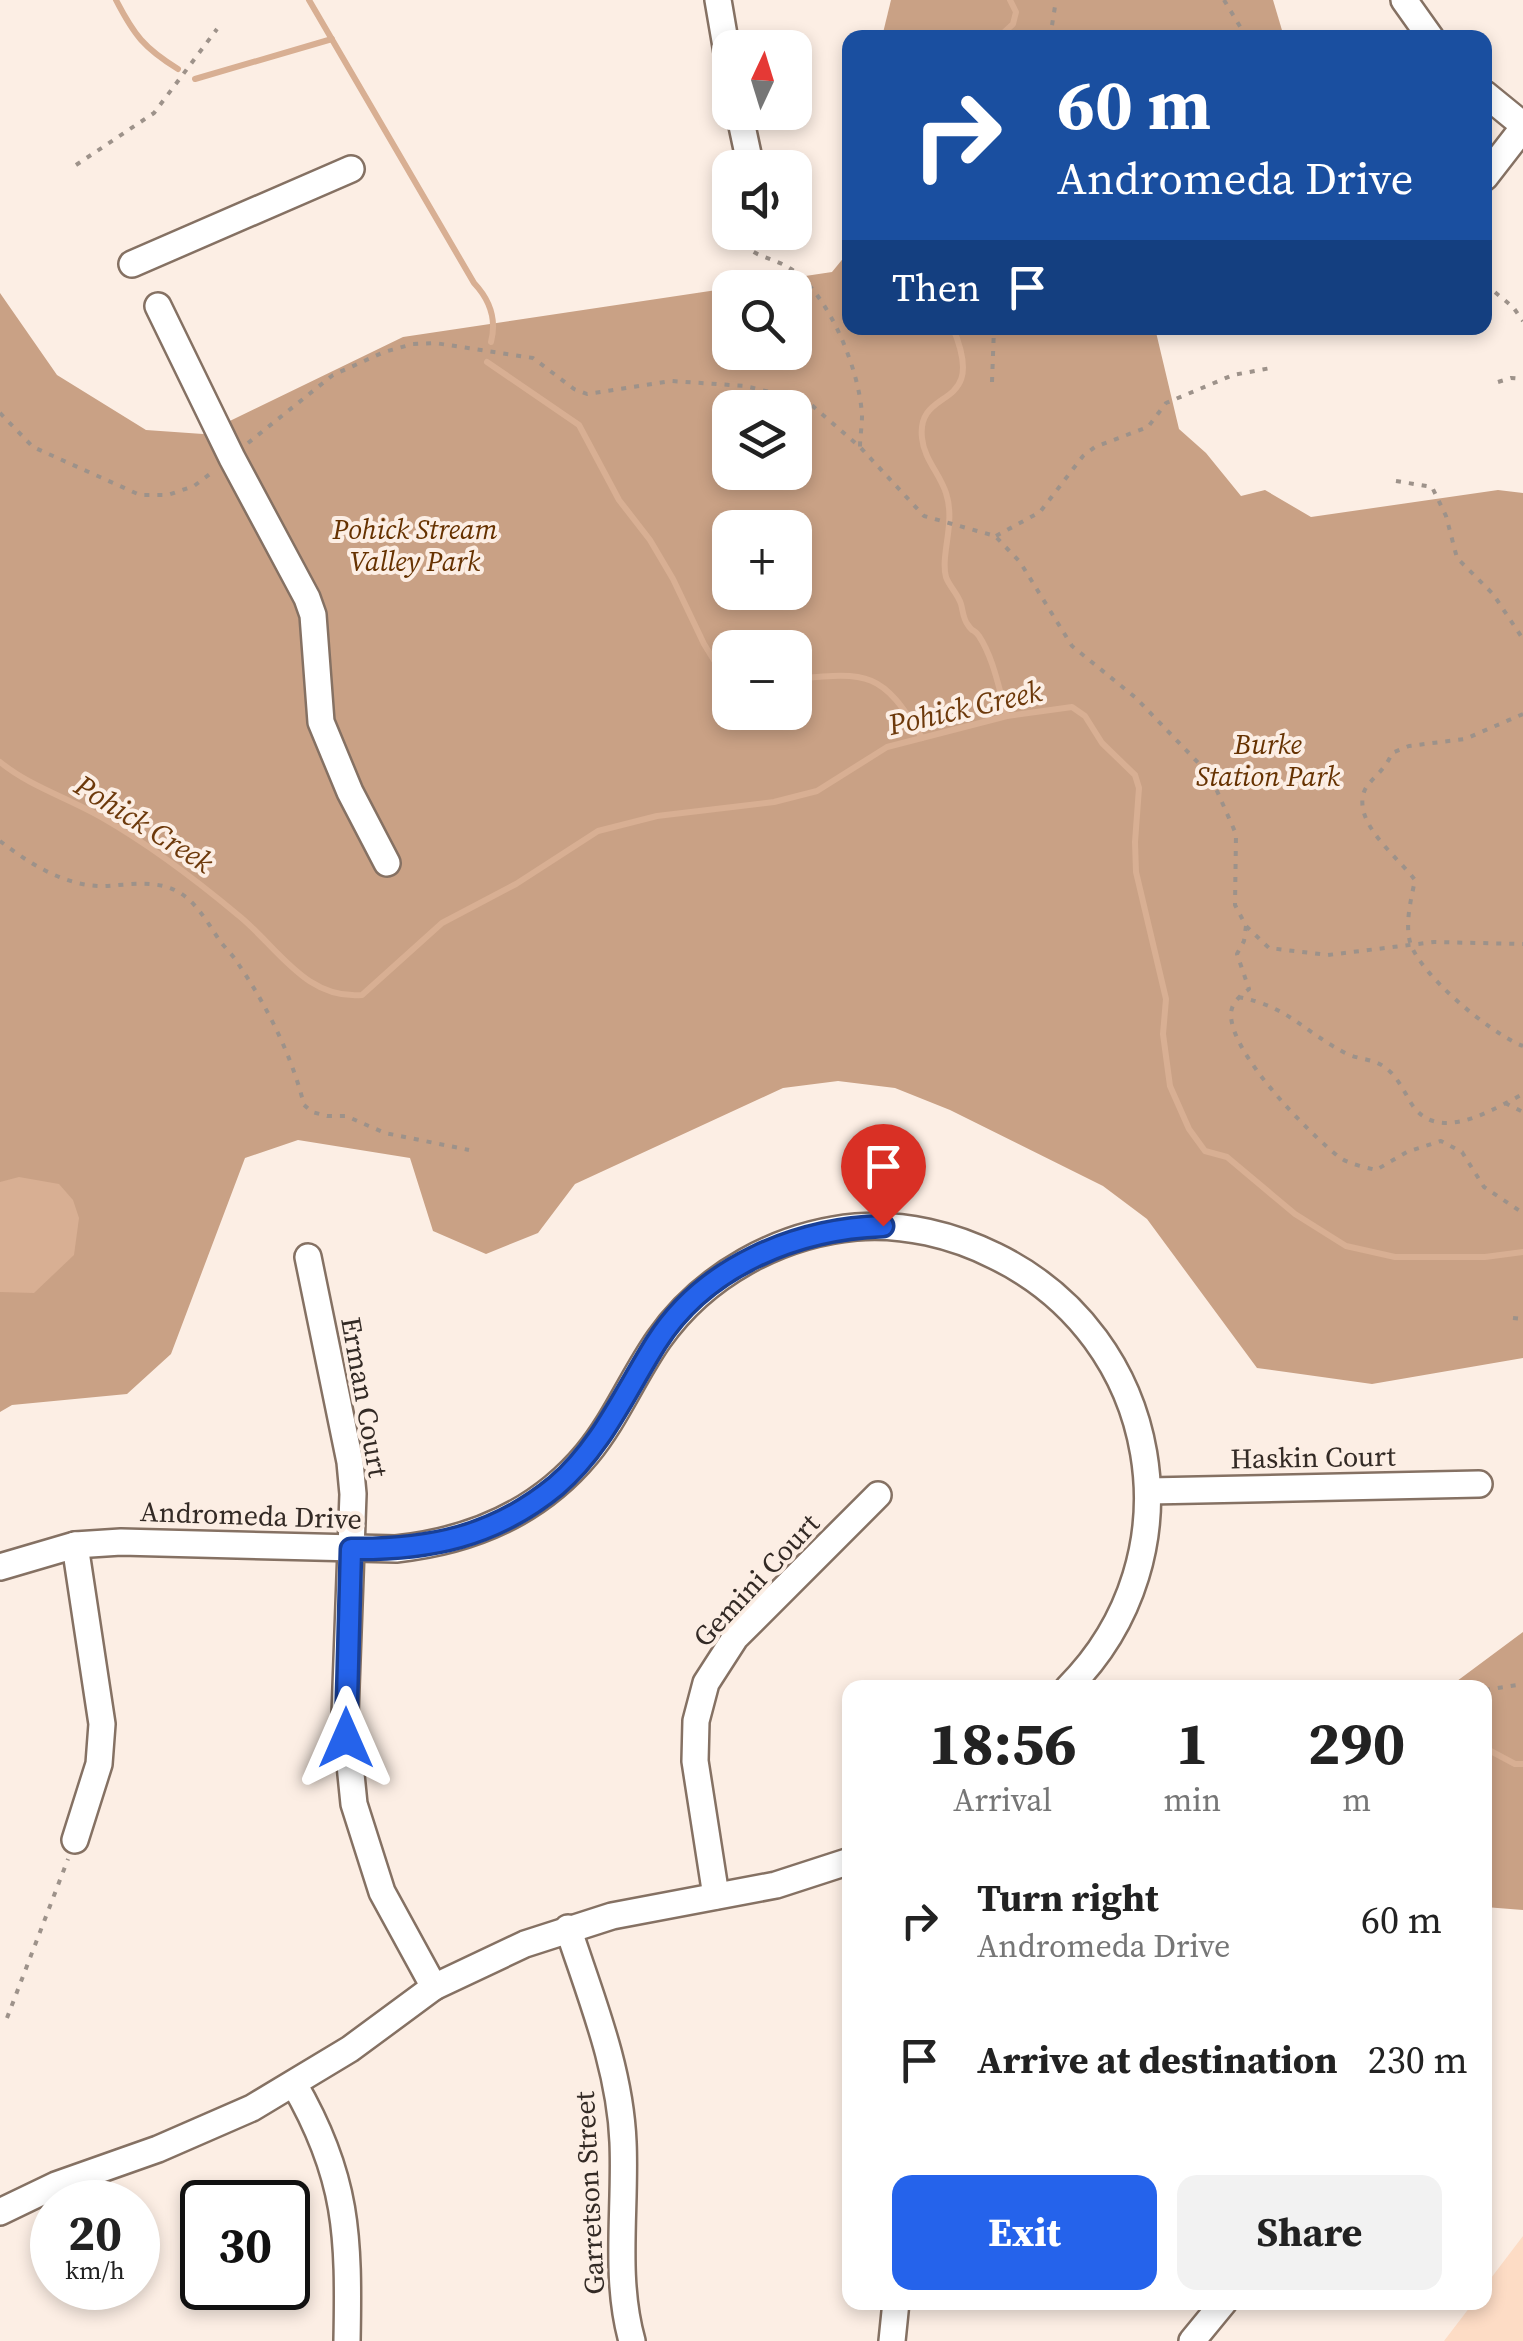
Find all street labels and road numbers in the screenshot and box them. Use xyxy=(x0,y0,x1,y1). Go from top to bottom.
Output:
street label: Erman Court xyxy=(332,1314,398,1481)
street label: Haskin Court xyxy=(1230,1437,1397,1477)
street label: Andromeda Drive xyxy=(140,1492,362,1538)
street label: Gemini Court xyxy=(684,1504,828,1655)
street label: Garretson Street xyxy=(565,2090,613,2296)

